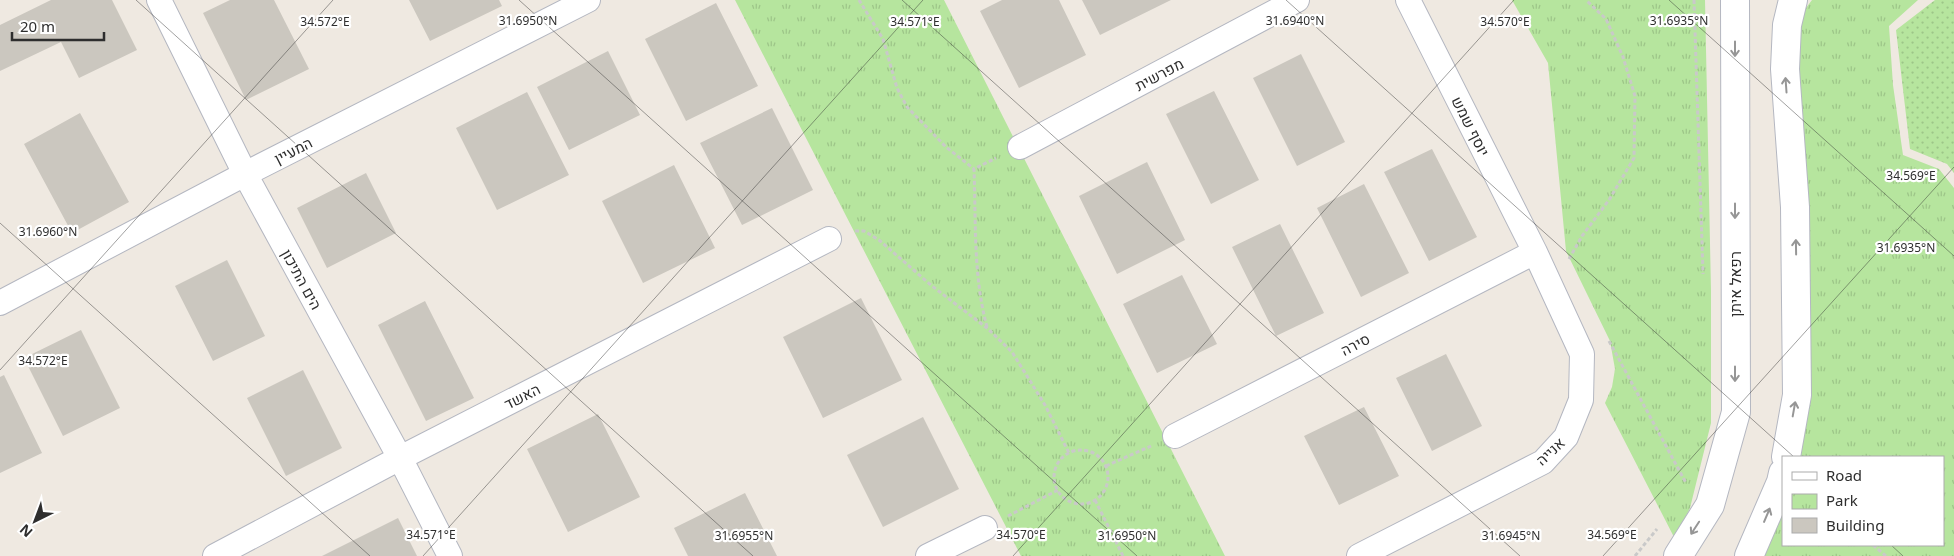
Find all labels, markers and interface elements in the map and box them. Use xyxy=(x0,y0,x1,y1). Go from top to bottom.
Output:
scale bar xyxy=(12,10,105,42)
text: 31.6950°N xyxy=(499,12,557,29)
text: 31.6940°N xyxy=(1266,12,1324,29)
text: 31.6935°N xyxy=(1650,12,1708,29)
text: 34.572°E xyxy=(300,13,350,30)
text: 34.571°E xyxy=(890,13,940,30)
text: 34.570°E xyxy=(1480,13,1530,30)
text: 20 m xyxy=(20,16,55,36)
one-way arrow xyxy=(1730,40,1740,56)
street label: מפרשית xyxy=(1131,53,1187,95)
one-way arrow xyxy=(1782,77,1791,93)
street label: יוסף שמש xyxy=(1447,93,1495,159)
street label: המעיין xyxy=(270,132,316,168)
text: 34.569°E xyxy=(1886,167,1936,184)
one-way arrow xyxy=(1730,202,1740,219)
text: 31.6960°N xyxy=(19,223,77,240)
one-way arrow xyxy=(1791,239,1801,256)
text: 31.6935°N xyxy=(1877,239,1935,256)
street label: הים התיכון xyxy=(277,245,327,313)
street label: רפאל איתן xyxy=(1725,251,1745,317)
street label: סירה xyxy=(1337,328,1373,360)
text: 34.572°E xyxy=(18,352,68,369)
one-way arrow xyxy=(1730,365,1740,381)
street label: האשד xyxy=(500,378,544,414)
one-way arrow xyxy=(1790,402,1800,418)
street label: אנייה xyxy=(1531,432,1569,470)
legend xyxy=(1782,456,1944,546)
text: Road xyxy=(1826,465,1862,485)
text: Park xyxy=(1826,490,1858,510)
north arrow xyxy=(10,496,60,546)
one-way arrow xyxy=(1763,508,1773,523)
text: Building xyxy=(1826,515,1884,535)
text: N xyxy=(15,520,37,542)
one-way arrow xyxy=(1690,521,1700,535)
text: 34.571°E xyxy=(406,526,456,543)
text: 34.570°E xyxy=(996,526,1046,543)
text: 34.569°E xyxy=(1587,526,1637,543)
text: 31.6955°N xyxy=(715,527,773,544)
text: 31.6950°N xyxy=(1098,527,1156,544)
text: 31.6945°N xyxy=(1482,527,1540,544)

